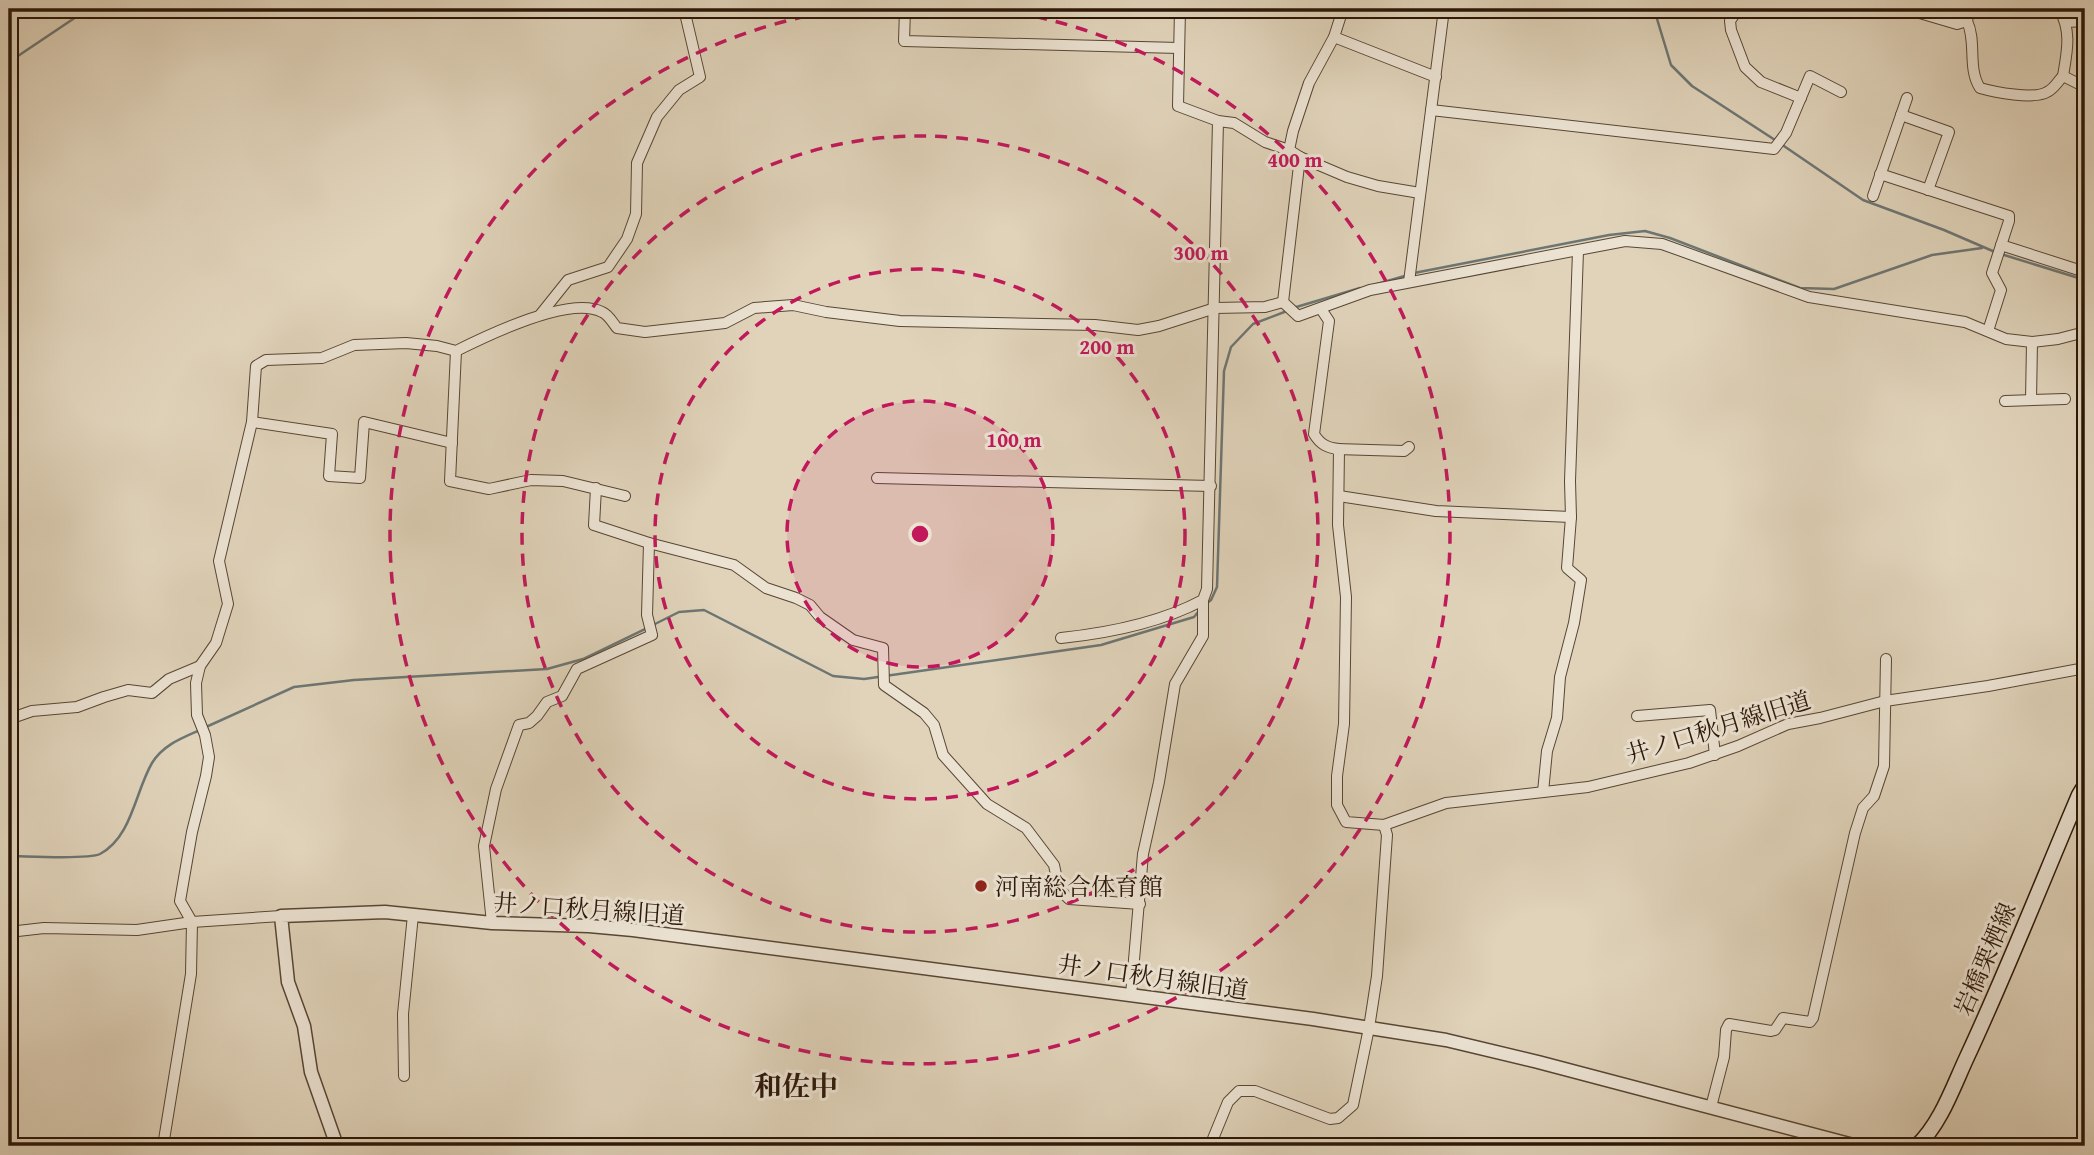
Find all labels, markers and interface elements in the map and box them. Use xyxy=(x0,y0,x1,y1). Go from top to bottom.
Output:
text: 400 m xyxy=(1267,144,1323,175)
text: 300 m xyxy=(1173,237,1229,268)
text: 200 m xyxy=(1079,331,1135,362)
text: 100 m xyxy=(986,424,1042,455)
centre of rings xyxy=(908,522,932,546)
street label: 井ノ口秋月線旧道 xyxy=(1621,682,1815,772)
place label: 河南総合体育館 xyxy=(995,869,1163,904)
marker: 河南総合体育館 xyxy=(973,878,989,894)
street label: 井ノ口秋月線旧道 xyxy=(492,885,686,933)
street label: 岩橋栗栖線 xyxy=(1945,897,2025,1021)
street label: 井ノ口秋月線旧道 xyxy=(1055,946,1251,1008)
district label: 和佐中 xyxy=(754,1065,838,1106)

